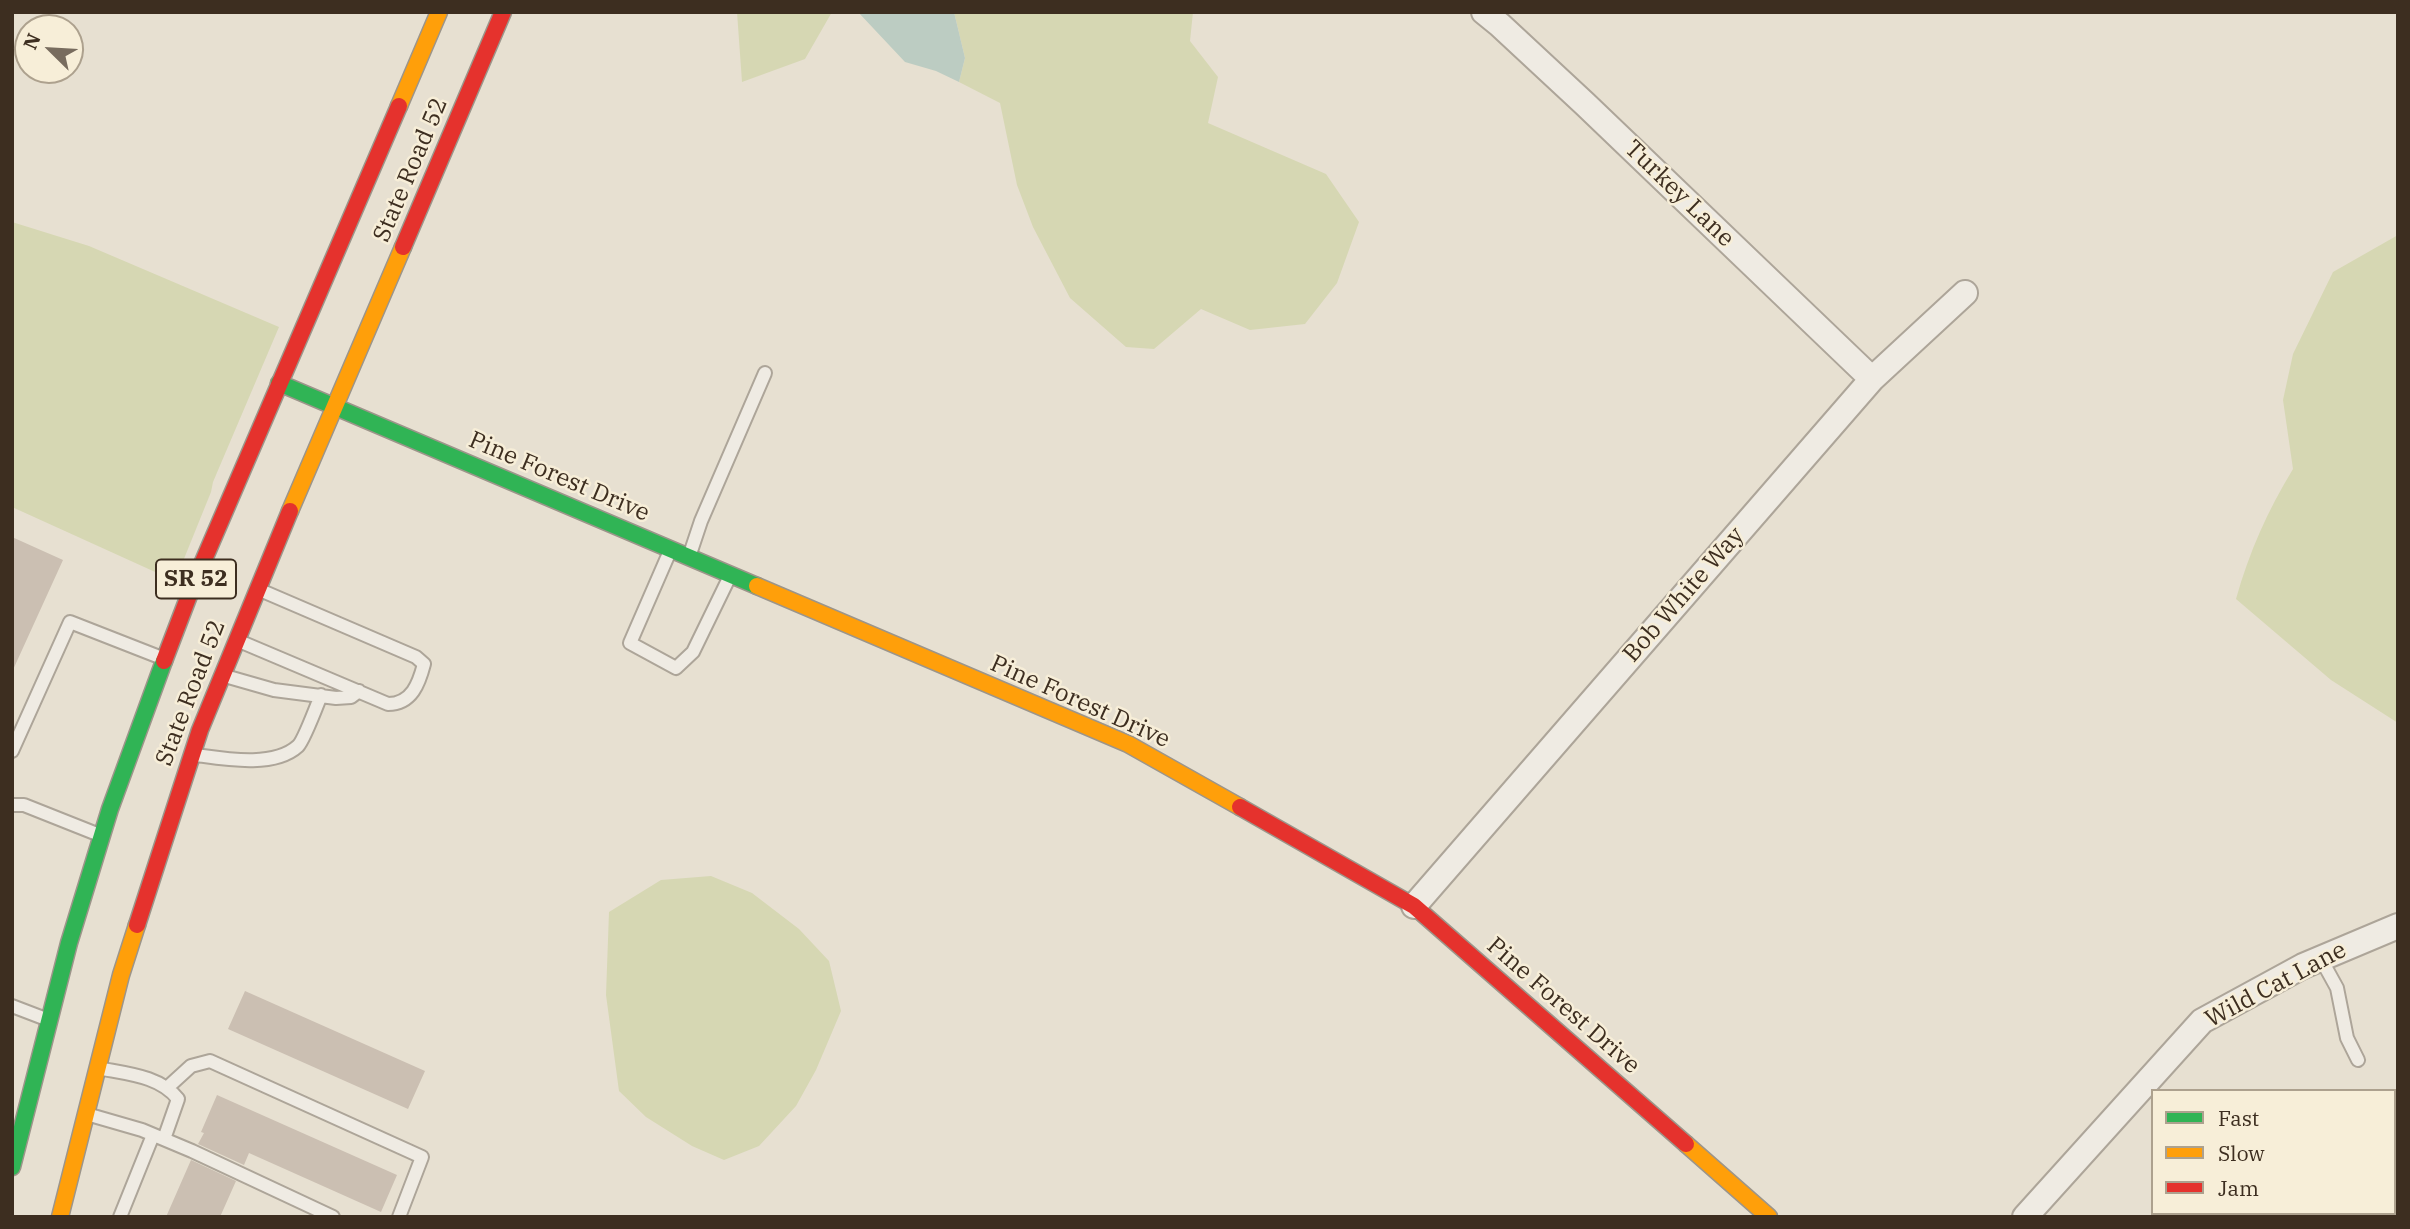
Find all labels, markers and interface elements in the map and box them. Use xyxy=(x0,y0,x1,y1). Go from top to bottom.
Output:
north arrow xyxy=(14,14,84,84)
text: N xyxy=(18,30,46,53)
street label: State Road 52 xyxy=(368,94,454,246)
street label: Turkey Lane xyxy=(1618,135,1740,253)
street label: Pine Forest Drive xyxy=(464,426,654,528)
street label: Bob White Way xyxy=(1617,522,1751,668)
road number: SR 52 xyxy=(156,559,236,598)
street label: State Road 52 xyxy=(150,616,232,770)
street label: Pine Forest Drive xyxy=(986,649,1174,755)
street label: Pine Forest Drive xyxy=(1481,932,1645,1080)
street label: Wild Cat Lane xyxy=(2201,936,2351,1034)
legend xyxy=(2151,1089,2396,1215)
text: Fast xyxy=(2218,1104,2259,1132)
text: Slow xyxy=(2218,1139,2265,1167)
text: Jam xyxy=(2218,1174,2259,1202)

